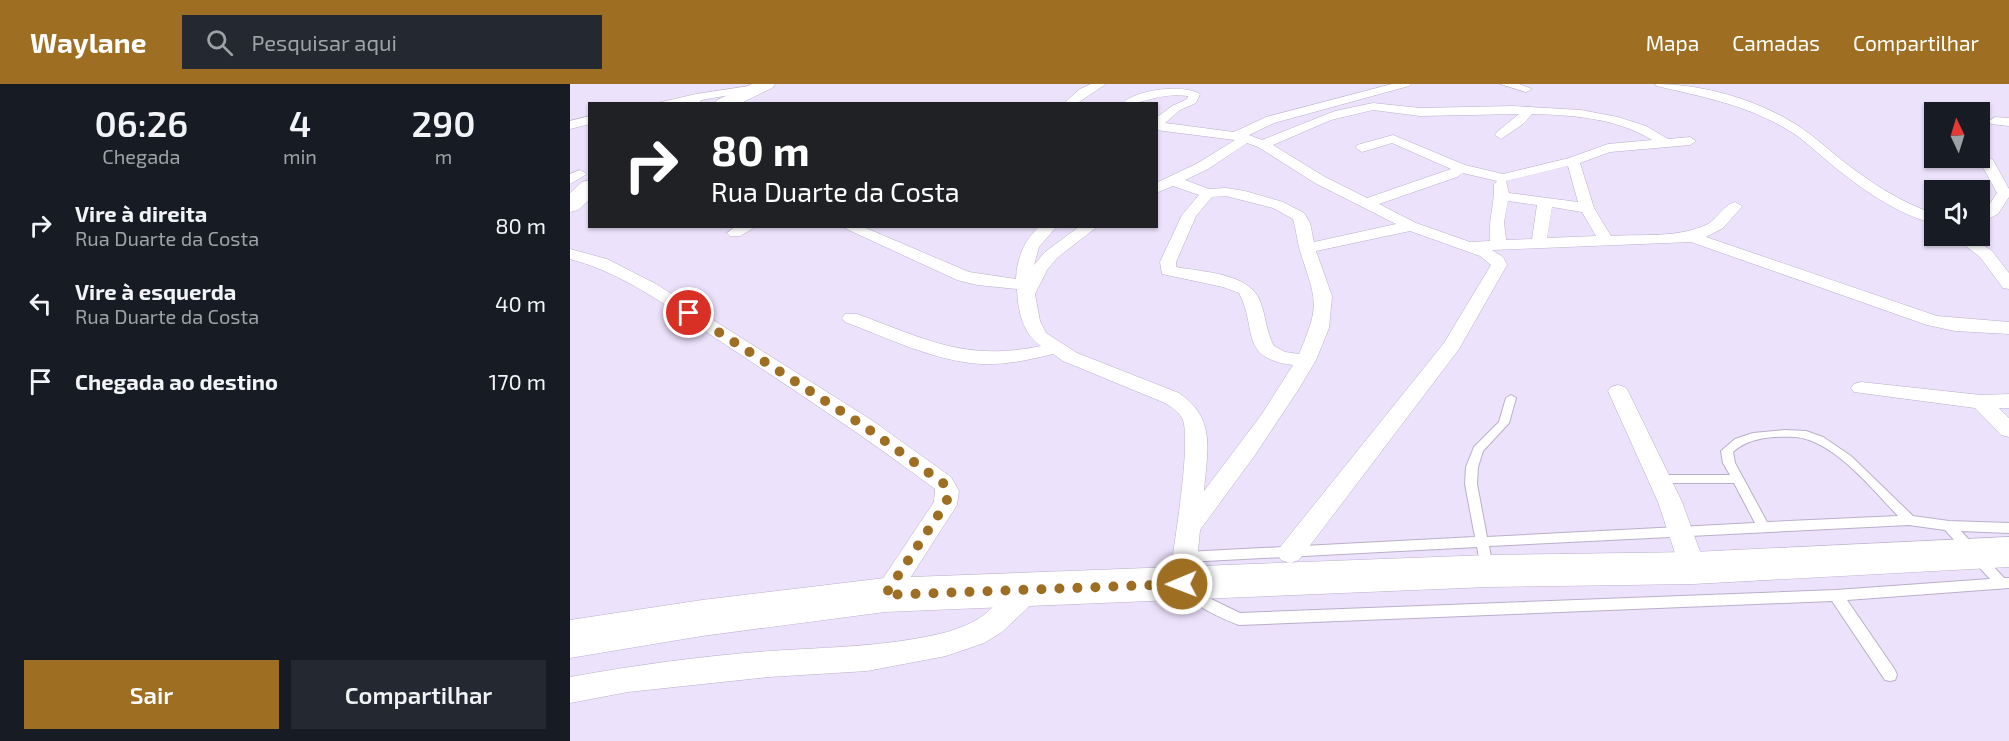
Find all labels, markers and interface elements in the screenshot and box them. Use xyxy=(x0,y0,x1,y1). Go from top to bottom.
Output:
search box xyxy=(182,15,602,69)
text: Waylane xyxy=(30,25,146,59)
icon: search xyxy=(203,26,236,59)
text: Pesquisar aqui xyxy=(251,29,397,55)
text: Mapa xyxy=(1646,30,1699,55)
text: Camadas xyxy=(1732,30,1820,55)
text: Compartilhar xyxy=(1853,30,1979,55)
text: 06:26 xyxy=(95,101,188,144)
text: 4 xyxy=(289,101,311,144)
text: 290 xyxy=(412,101,475,144)
north arrow xyxy=(1924,102,1990,168)
map controls xyxy=(1924,102,1990,246)
text: 80 m xyxy=(711,124,810,174)
icon: right xyxy=(612,126,690,204)
text: Chegada xyxy=(102,144,181,168)
text: min xyxy=(283,144,317,168)
text: m xyxy=(435,144,452,168)
text: Rua Duarte da Costa xyxy=(711,175,960,207)
button: sound xyxy=(1924,180,1990,246)
text: Vire à direita xyxy=(75,200,207,226)
icon: right xyxy=(24,209,57,242)
text: 80 m xyxy=(495,212,546,238)
text: Rua Duarte da Costa xyxy=(75,226,259,250)
text: Vire à esquerda xyxy=(75,278,236,304)
icon: left xyxy=(24,287,57,320)
pin xyxy=(663,287,714,338)
text: 40 m xyxy=(495,290,546,316)
icon: arrive xyxy=(672,296,705,329)
text: Rua Duarte da Costa xyxy=(75,304,259,328)
icon: arrive xyxy=(24,365,57,398)
text: Chegada ao destino xyxy=(75,368,278,394)
text: 170 m xyxy=(489,368,546,394)
position arrow xyxy=(1150,552,1214,616)
button: Sair xyxy=(24,660,279,729)
button: Compartilhar xyxy=(291,660,546,729)

